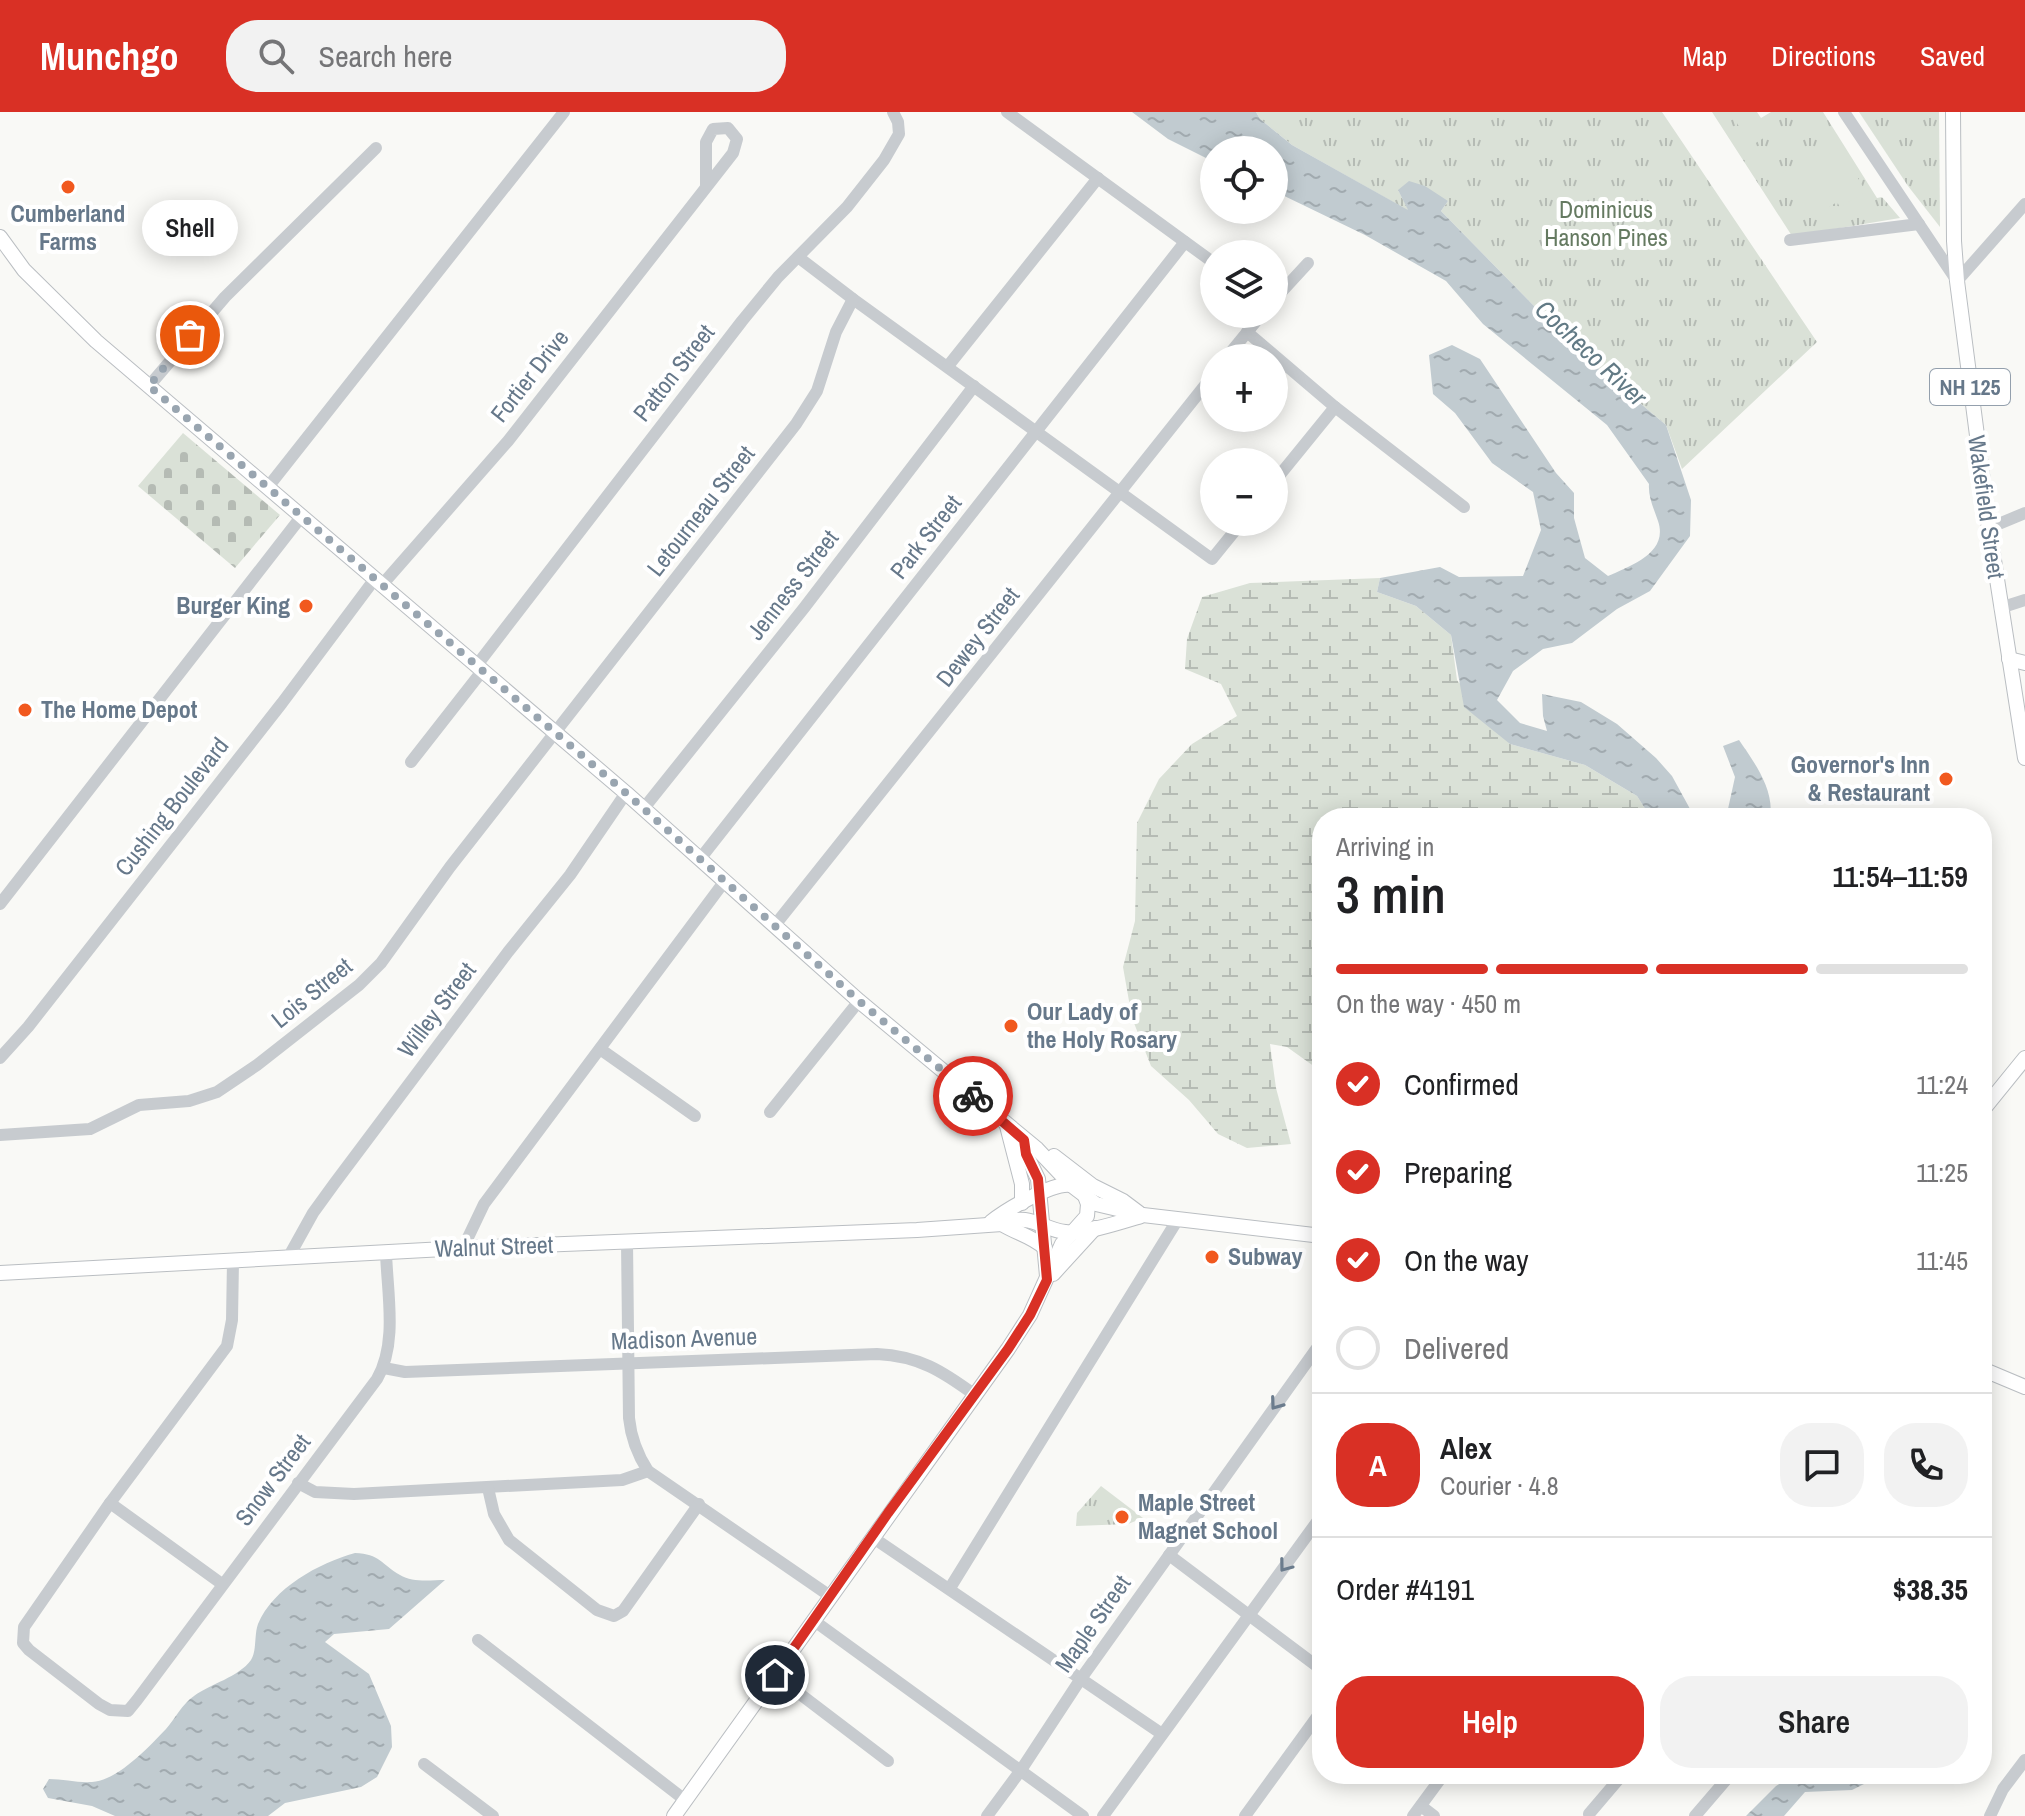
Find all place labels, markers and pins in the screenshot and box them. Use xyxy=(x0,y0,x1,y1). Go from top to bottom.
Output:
marker: Cumberland Farms xyxy=(59,178,77,196)
place label: Cumberland Farms xyxy=(11,197,125,257)
callout: Shell xyxy=(142,199,238,255)
pin xyxy=(156,301,224,369)
place label: Burger King xyxy=(176,589,290,621)
marker: Burger King xyxy=(297,597,315,615)
place label: The Home Depot xyxy=(41,693,198,725)
marker: The Home Depot xyxy=(16,701,34,719)
place label: Governor's Inn & Restaurant xyxy=(1791,748,1930,808)
marker: Governor's Inn & Restaurant xyxy=(1937,770,1955,788)
place label: Our Lady of the Holy Rosary xyxy=(1027,995,1177,1055)
marker: Our Lady of the Holy Rosary xyxy=(1002,1017,1020,1035)
place label: Subway xyxy=(1228,1240,1302,1272)
marker: Subway xyxy=(1203,1248,1221,1266)
place label: Maple Street Magnet School xyxy=(1138,1486,1278,1546)
marker: Maple Street Magnet School xyxy=(1113,1508,1131,1526)
pin xyxy=(741,1641,809,1709)

